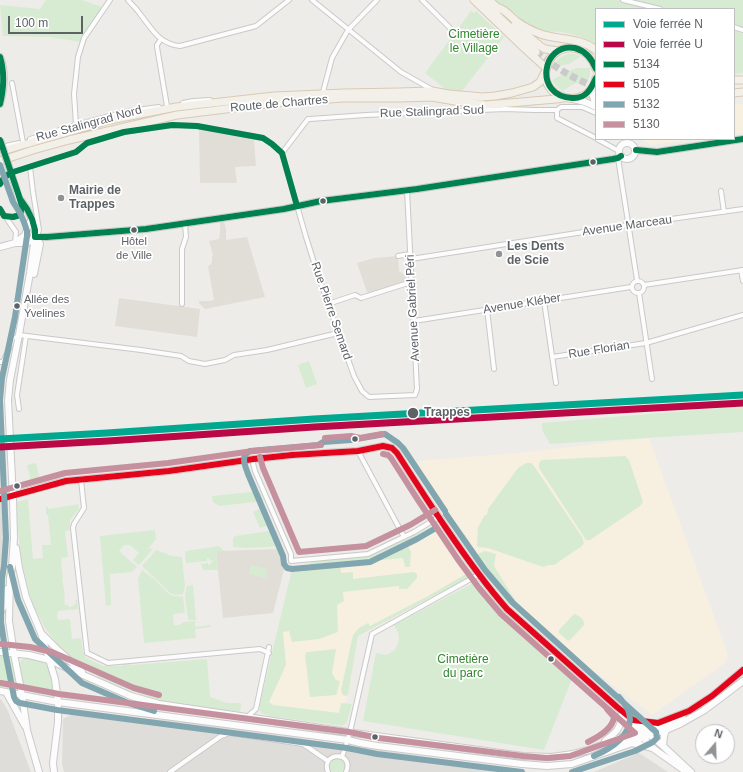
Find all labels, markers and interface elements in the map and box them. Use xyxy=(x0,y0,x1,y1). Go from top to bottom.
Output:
scale bar xyxy=(10,8,85,34)
legend xyxy=(595,8,735,140)
text: 100 m xyxy=(15,16,48,30)
text: Voie ferrée N xyxy=(633,17,703,31)
park label: Cimetière le Village xyxy=(448,28,500,56)
text: Voie ferrée U xyxy=(633,37,703,51)
text: 5134 xyxy=(633,57,660,71)
text: 5105 xyxy=(633,77,660,91)
street label: Route de Chartres xyxy=(230,93,328,115)
text: 5132 xyxy=(633,97,660,111)
street label: Rue Stalingrad Nord xyxy=(35,103,143,145)
street label: Rue Stalingrad Sud xyxy=(380,103,484,121)
text: 5130 xyxy=(633,117,660,131)
unlabelled marker xyxy=(588,157,598,167)
place label: Mairie de Trappes xyxy=(69,184,121,212)
marker: Mairie de Trappes xyxy=(56,193,66,203)
unlabelled marker xyxy=(318,196,328,206)
street label: Avenue Marceau xyxy=(581,213,673,239)
marker: Hôtel de Ville xyxy=(129,225,139,235)
place label: Hôtel de Ville xyxy=(116,235,152,261)
place label: Les Dents de Scie xyxy=(507,240,564,268)
marker: Les Dents de Scie xyxy=(494,249,504,259)
street label: Avenue Gabriel Péri xyxy=(403,254,423,362)
street label: Rue Pierre Semard xyxy=(307,260,355,362)
street label: Avenue Kléber xyxy=(482,291,562,317)
place label: Allée des Yvelines xyxy=(24,293,69,319)
marker: Allée des Yvelines xyxy=(12,301,22,311)
street label: Rue Florian xyxy=(567,338,631,362)
marker: Trappes xyxy=(406,406,420,420)
place label: Trappes xyxy=(424,406,470,420)
unlabelled marker xyxy=(350,434,360,444)
unlabelled marker xyxy=(12,481,22,491)
park label: Cimetière du parc xyxy=(437,653,489,681)
unlabelled marker xyxy=(546,654,556,664)
north arrow xyxy=(695,724,735,764)
text: N xyxy=(713,727,724,741)
unlabelled marker xyxy=(370,732,380,742)

